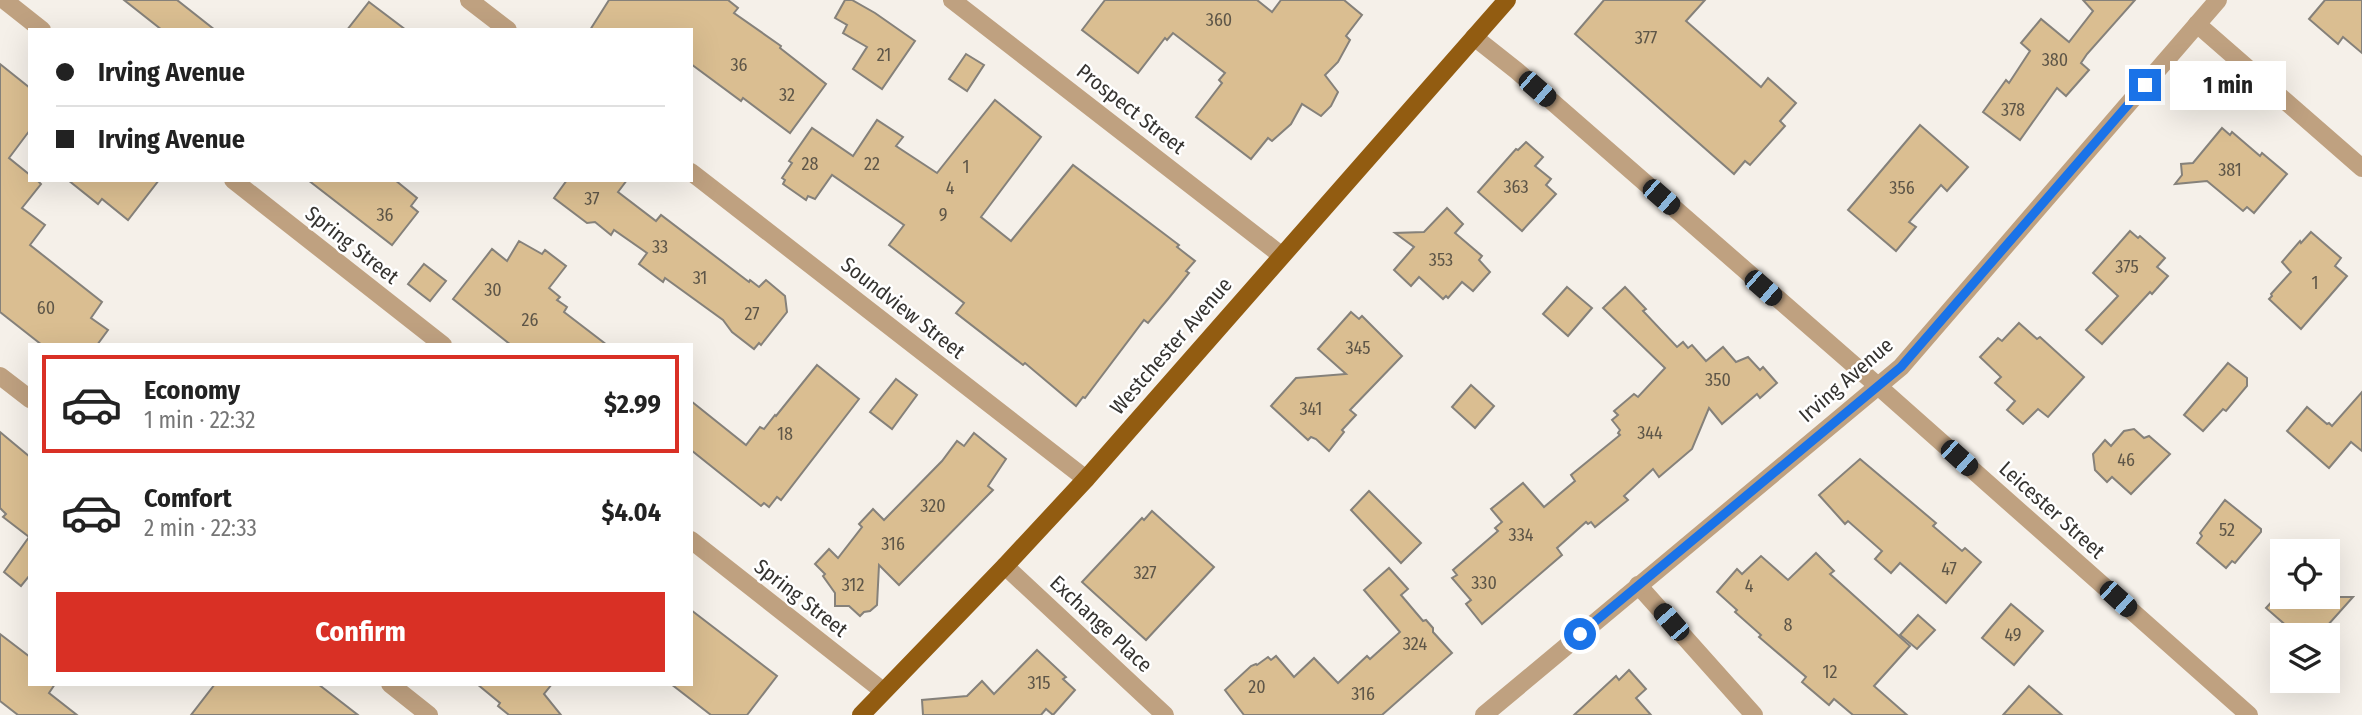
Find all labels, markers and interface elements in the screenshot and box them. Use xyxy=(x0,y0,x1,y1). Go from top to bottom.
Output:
house number: 360 xyxy=(1206,9,1232,31)
house number: 377 xyxy=(1635,27,1657,49)
house number: 21 xyxy=(877,44,891,66)
house number: 380 xyxy=(2042,49,2068,71)
house number: 36 xyxy=(730,54,748,76)
text: Irving Avenue xyxy=(98,57,245,88)
street label: Prospect Street xyxy=(1071,58,1191,160)
callout: 1 min xyxy=(2170,60,2285,110)
car xyxy=(1515,67,1560,111)
route end xyxy=(2129,69,2161,101)
text: 1 min xyxy=(2203,71,2253,99)
house number: 32 xyxy=(779,84,795,106)
house number: 378 xyxy=(2001,99,2025,121)
text: Irving Avenue xyxy=(98,124,245,155)
house number: 28 xyxy=(802,153,818,175)
house number: 22 xyxy=(864,153,880,175)
house number: 1 xyxy=(962,156,970,178)
house number: 381 xyxy=(2218,159,2242,181)
car xyxy=(1639,175,1684,219)
house number: 363 xyxy=(1503,176,1529,198)
house number: 4 xyxy=(946,177,955,199)
house number: 356 xyxy=(1889,177,1915,199)
house number: 37 xyxy=(584,188,600,210)
street label: Spring Street xyxy=(300,200,404,290)
house number: 36 xyxy=(376,204,394,226)
house number: 9 xyxy=(939,204,947,226)
house number: 33 xyxy=(652,236,668,258)
house number: 353 xyxy=(1429,249,1453,271)
street label: Soundview Street xyxy=(836,252,970,365)
house number: 375 xyxy=(2115,256,2139,278)
car xyxy=(1741,266,1786,310)
house number: 31 xyxy=(693,267,707,289)
street label: Westchester Avenue xyxy=(1104,272,1238,420)
house number: 1 xyxy=(2311,272,2319,294)
house number: 30 xyxy=(484,279,502,301)
house number: 60 xyxy=(37,297,55,319)
house number: 27 xyxy=(744,303,760,325)
house number: 26 xyxy=(522,309,539,331)
street label: Irving Avenue xyxy=(1794,332,1898,428)
house number: 345 xyxy=(1346,337,1370,359)
house number: 350 xyxy=(1705,369,1731,391)
icon: car xyxy=(60,373,123,436)
text: Economy xyxy=(144,375,240,406)
text: $2.99 xyxy=(604,389,661,420)
house number: 341 xyxy=(1300,398,1322,420)
text: 1 min · 22:32 xyxy=(144,406,255,434)
house number: 344 xyxy=(1637,422,1663,444)
house number: 18 xyxy=(777,423,793,445)
car xyxy=(1937,436,1982,480)
house number: 46 xyxy=(2117,449,2135,471)
street label: Leicester Street xyxy=(1994,456,2110,564)
icon: car xyxy=(60,481,123,544)
text: Comfort xyxy=(144,483,232,514)
house number: 320 xyxy=(920,495,946,517)
text: $4.04 xyxy=(602,497,661,528)
text: 2 min · 22:33 xyxy=(144,514,257,542)
house number: 52 xyxy=(2219,519,2235,541)
house number: 334 xyxy=(1509,524,1534,546)
house number: 316 xyxy=(881,533,905,555)
map controls xyxy=(2270,539,2340,693)
button: locate xyxy=(2270,539,2340,609)
street label: Spring Street xyxy=(749,553,853,643)
house number: 47 xyxy=(1941,558,1957,580)
house number: 327 xyxy=(1133,562,1157,584)
street label: Exchange Place xyxy=(1044,570,1158,678)
house number: 330 xyxy=(1471,572,1497,594)
house number: 312 xyxy=(842,574,864,596)
house number: 4 xyxy=(1745,575,1754,597)
car xyxy=(2096,577,2141,621)
button: Confirm xyxy=(56,592,665,672)
car xyxy=(1650,599,1693,645)
house number: 8 xyxy=(1784,614,1793,636)
route start xyxy=(1564,618,1596,650)
button: layers xyxy=(2270,623,2340,693)
house number: 49 xyxy=(2004,624,2022,646)
house number: 324 xyxy=(1403,633,1427,655)
house number: 12 xyxy=(1823,661,1838,683)
house number: 315 xyxy=(1028,672,1050,694)
house number: 20 xyxy=(1248,676,1266,698)
house number: 316 xyxy=(1351,683,1375,705)

